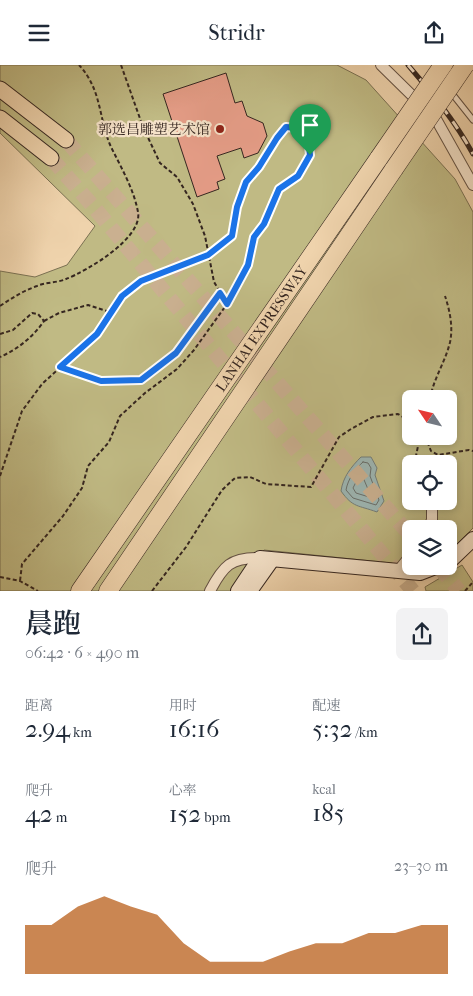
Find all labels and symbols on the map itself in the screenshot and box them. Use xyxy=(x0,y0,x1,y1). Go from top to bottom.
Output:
pin xyxy=(289,104,331,155)
place label: 郭选昌雕塑艺术馆 xyxy=(98,121,210,138)
marker: 郭选昌雕塑艺术馆 xyxy=(214,123,226,135)
street label: LANHAI EXPRESSWAY xyxy=(212,262,311,395)
north arrow xyxy=(402,390,458,445)

